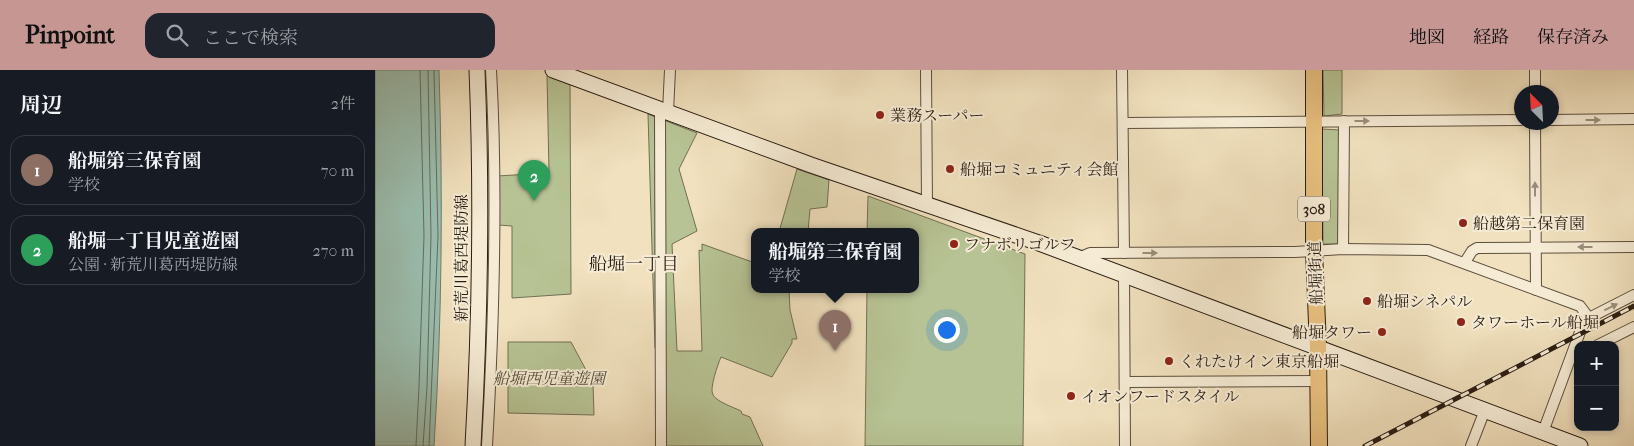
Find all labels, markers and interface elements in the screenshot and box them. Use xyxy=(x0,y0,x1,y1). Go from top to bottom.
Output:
search box xyxy=(145,13,495,58)
text: Pinpoint xyxy=(25,21,115,49)
icon: search xyxy=(163,21,191,49)
text: ここで検索 xyxy=(203,27,298,49)
text: 地図 xyxy=(1409,27,1445,48)
text: 経路 xyxy=(1473,27,1509,48)
text: 保存済み xyxy=(1537,27,1609,48)
north arrow xyxy=(1514,85,1559,130)
text: 周辺 xyxy=(20,93,62,117)
text: 2件 xyxy=(331,94,355,113)
place label: 業務スーパー xyxy=(890,106,984,125)
marker: 業務スーパー xyxy=(874,109,886,121)
one-way arrow xyxy=(1585,116,1601,124)
one-way arrow xyxy=(1355,117,1371,125)
text: 船堀第三保育園 xyxy=(68,150,201,172)
pin: 2 xyxy=(518,160,550,201)
place label: 船堀コミュニティ会館 xyxy=(960,160,1118,179)
text: 1 xyxy=(34,161,40,180)
text: 70 m xyxy=(321,161,354,180)
marker: 船堀コミュニティ会館 xyxy=(944,163,956,175)
text: 学校 xyxy=(68,175,100,194)
one-way arrow xyxy=(1531,180,1539,196)
street label: 新荒川葛西堤防線 xyxy=(452,194,471,322)
road number: 308 xyxy=(1298,196,1330,222)
place label: 船越第二保育園 xyxy=(1473,214,1585,233)
marker: 船越第二保育園 xyxy=(1457,217,1469,229)
popup xyxy=(751,228,919,293)
text: 船堀一丁目児童遊園 xyxy=(68,230,239,252)
place label: フナボリゴルフ xyxy=(964,235,1076,254)
marker: フナボリゴルフ xyxy=(948,238,960,250)
text: 2 xyxy=(33,241,41,260)
text: 270 m xyxy=(313,241,354,260)
text: 船堀第三保育園 xyxy=(768,241,902,263)
street label: 船堀街道 xyxy=(1305,241,1326,305)
one-way arrow xyxy=(1577,243,1593,251)
one-way arrow xyxy=(1143,249,1159,257)
district label: 船堀一丁目 xyxy=(589,254,679,275)
text: 公園 · 新荒川葛西堤防線 xyxy=(68,255,238,274)
text: 学校 xyxy=(768,266,801,285)
place label: 船堀シネパル xyxy=(1377,292,1472,311)
marker: 船堀シネパル xyxy=(1361,295,1373,307)
one-way arrow xyxy=(1604,303,1619,311)
pin: 1 xyxy=(819,310,851,351)
place label: タワーホール船堀 xyxy=(1471,313,1599,332)
marker: タワーホール船堀 xyxy=(1455,316,1467,328)
your location xyxy=(934,317,960,343)
place label: 船堀タワー xyxy=(1292,323,1372,342)
marker: 船堀タワー xyxy=(1376,326,1388,338)
map controls xyxy=(1574,341,1619,431)
button: + xyxy=(1574,341,1619,386)
place label: くれたけイン東京船堀 xyxy=(1179,352,1339,371)
marker: くれたけイン東京船堀 xyxy=(1163,355,1175,367)
park label: 船堀西児童遊園 xyxy=(493,369,608,388)
button: − xyxy=(1574,386,1619,431)
place label: イオンフードスタイル xyxy=(1081,387,1240,406)
marker: イオンフードスタイル xyxy=(1065,390,1077,402)

